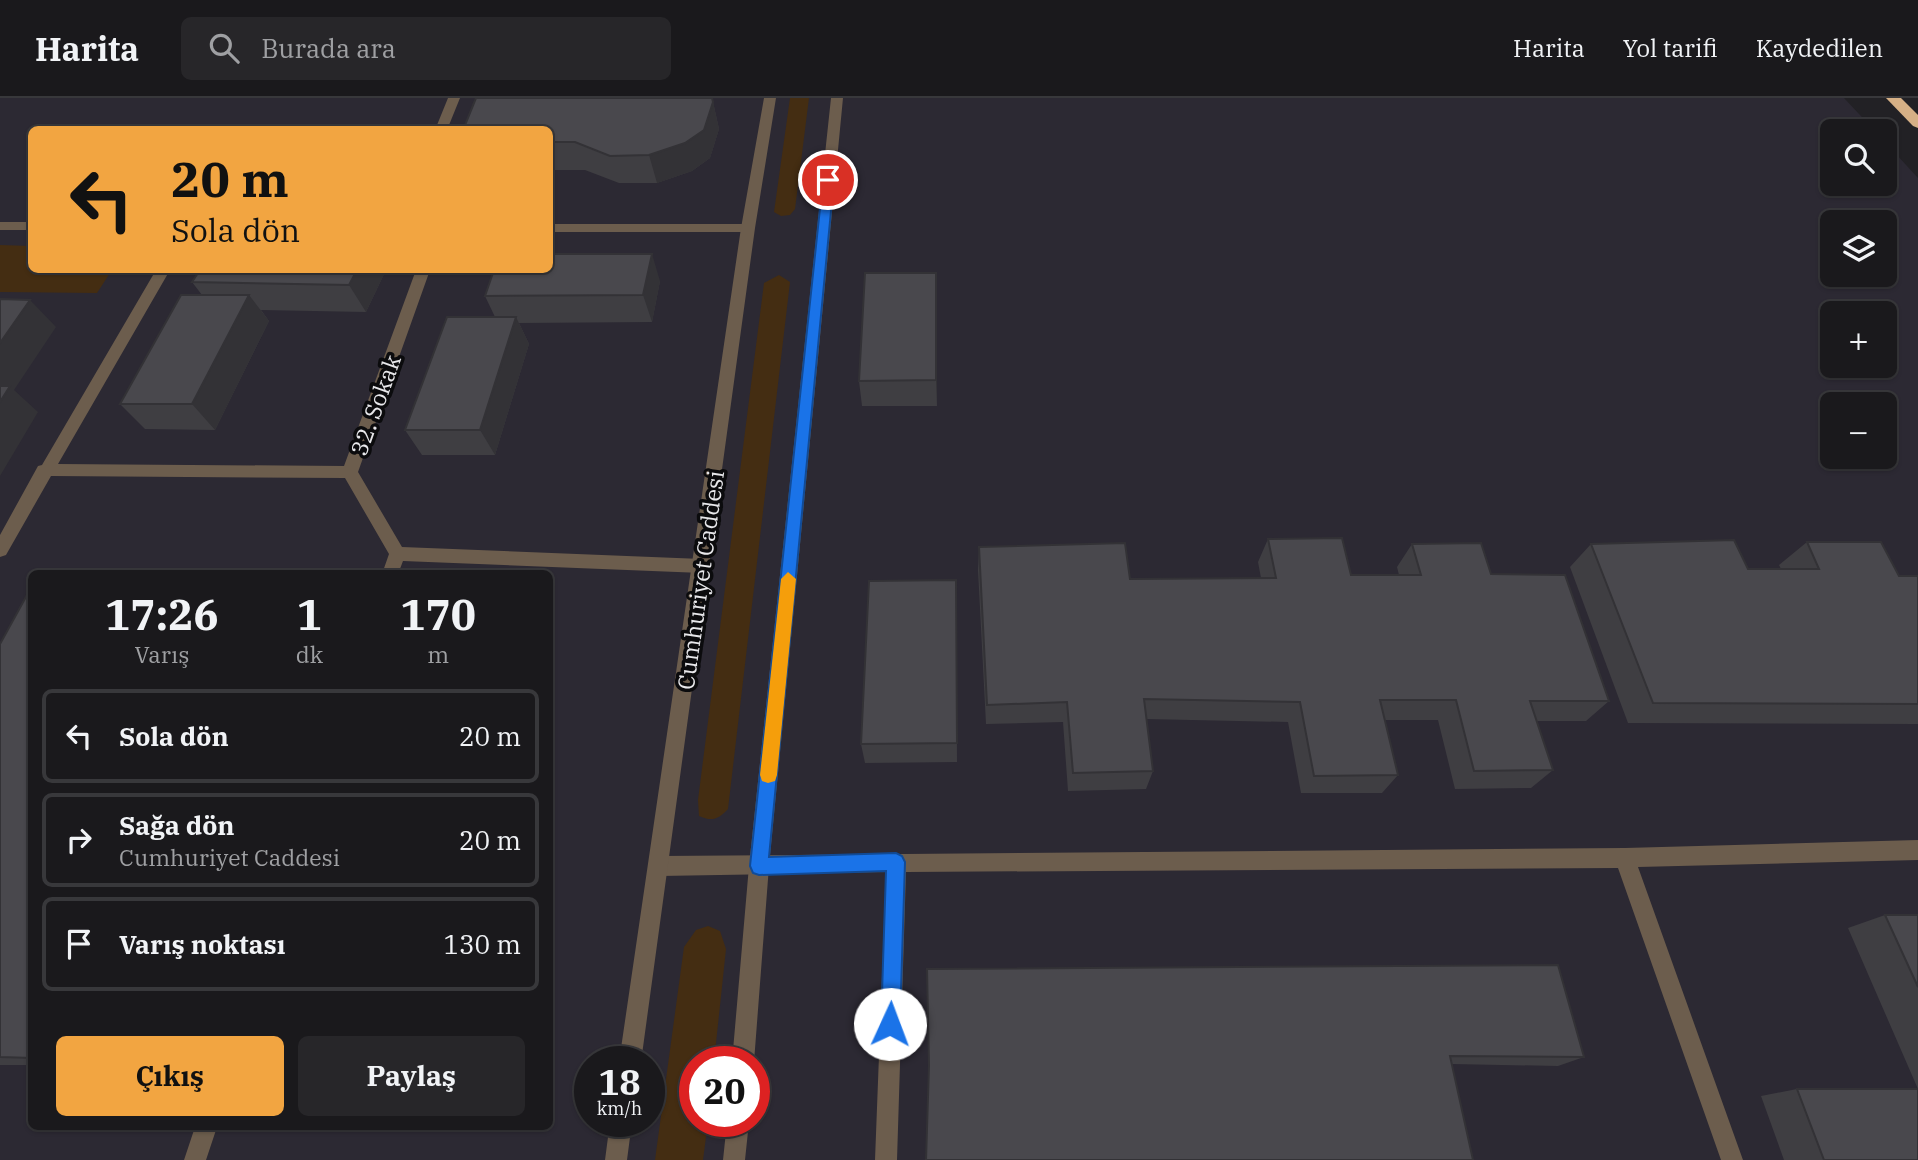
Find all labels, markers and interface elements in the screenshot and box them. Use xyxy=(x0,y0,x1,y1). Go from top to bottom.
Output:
search box xyxy=(181,17,671,80)
text: Harita xyxy=(35,27,139,70)
icon: search xyxy=(205,29,243,67)
text: Burada ara xyxy=(261,31,396,65)
text: Harita xyxy=(1513,32,1585,64)
text: Yol tarifi xyxy=(1623,32,1718,64)
text: Kaydedilen xyxy=(1756,32,1883,64)
map controls xyxy=(1820,119,1897,469)
button: search xyxy=(1820,119,1897,196)
text: 20 m xyxy=(171,147,289,210)
pin xyxy=(798,150,858,210)
icon: left xyxy=(56,154,147,245)
icon: arrive xyxy=(809,161,847,199)
text: Sola dön xyxy=(171,209,300,251)
button: layers xyxy=(1820,210,1897,287)
button: + xyxy=(1820,301,1897,378)
street label: 32. Sokak xyxy=(343,350,407,459)
button: − xyxy=(1820,392,1897,469)
street label: Cumhuriyet Caddesi xyxy=(670,469,730,691)
text: 17:26 xyxy=(105,587,219,642)
text: 1 xyxy=(297,587,322,642)
text: 170 xyxy=(400,587,476,642)
text: Varış xyxy=(134,639,189,669)
text: dk xyxy=(296,639,323,669)
text: m xyxy=(427,639,449,669)
icon: left xyxy=(60,717,98,755)
text: Sola dön xyxy=(119,719,229,753)
text: 20 m xyxy=(459,719,521,753)
text: Sağa dön xyxy=(119,808,235,842)
icon: right xyxy=(60,821,98,859)
text: 20 m xyxy=(459,823,521,857)
text: Cumhuriyet Caddesi xyxy=(119,842,340,872)
icon: arrive xyxy=(60,925,98,963)
text: Varış noktası xyxy=(119,927,285,961)
text: 130 m xyxy=(443,927,521,961)
position arrow xyxy=(853,987,927,1061)
button: Çıkış xyxy=(56,1036,284,1116)
button: Paylaş xyxy=(298,1036,525,1116)
speed limit sign: 20 xyxy=(679,1046,770,1137)
text: 18 xyxy=(598,1059,641,1105)
text: km/h xyxy=(597,1097,642,1120)

